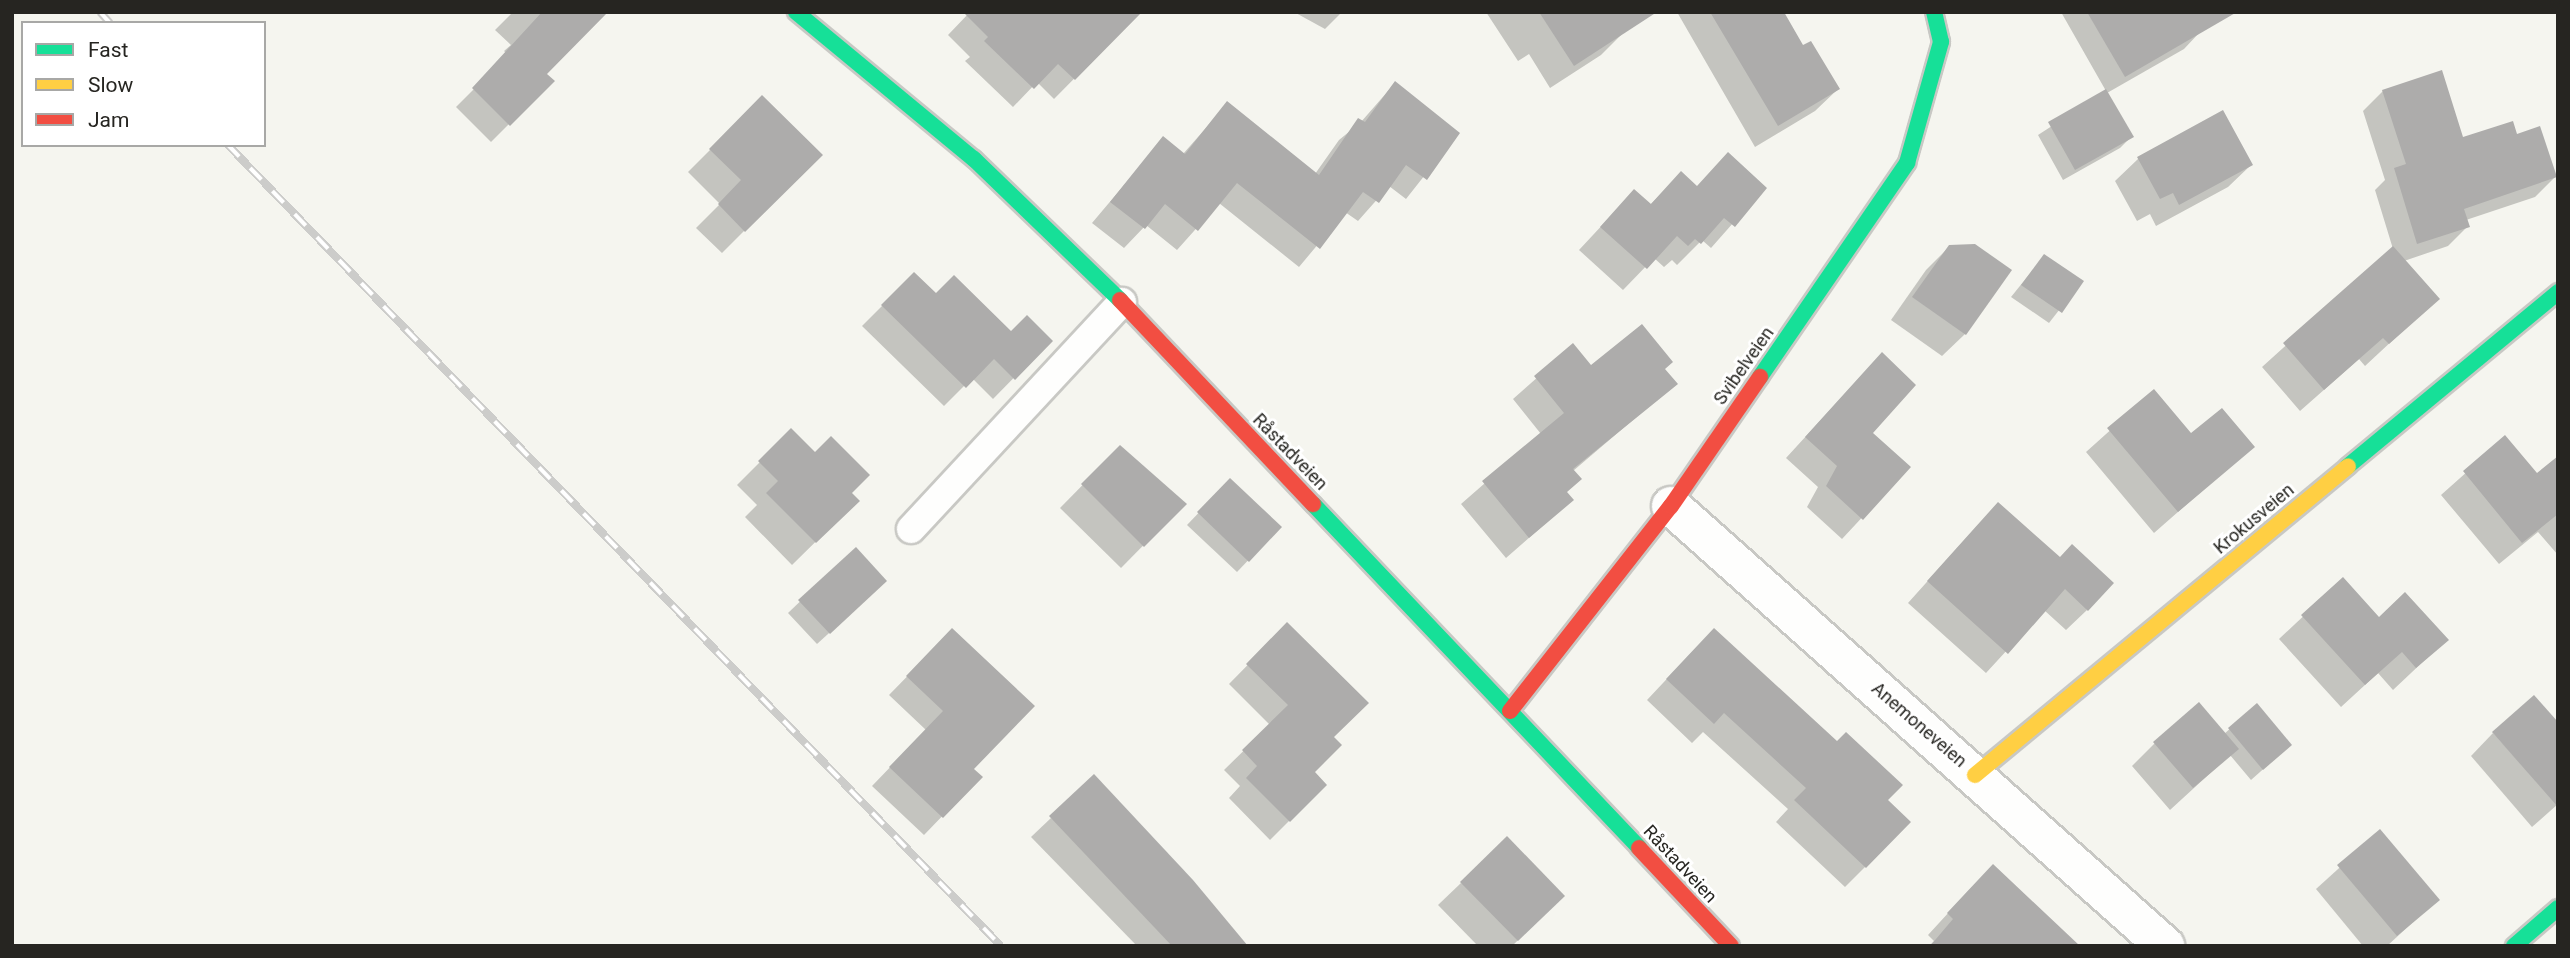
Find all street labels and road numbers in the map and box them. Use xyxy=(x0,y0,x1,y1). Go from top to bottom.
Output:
street label: Svibelveien xyxy=(1709,323,1779,409)
street label: Råstadveien xyxy=(1248,409,1332,495)
street label: Krokusveien xyxy=(2210,479,2298,559)
street label: Anemoneveien xyxy=(1867,678,1971,772)
street label: Råstadveien xyxy=(1639,821,1721,907)

